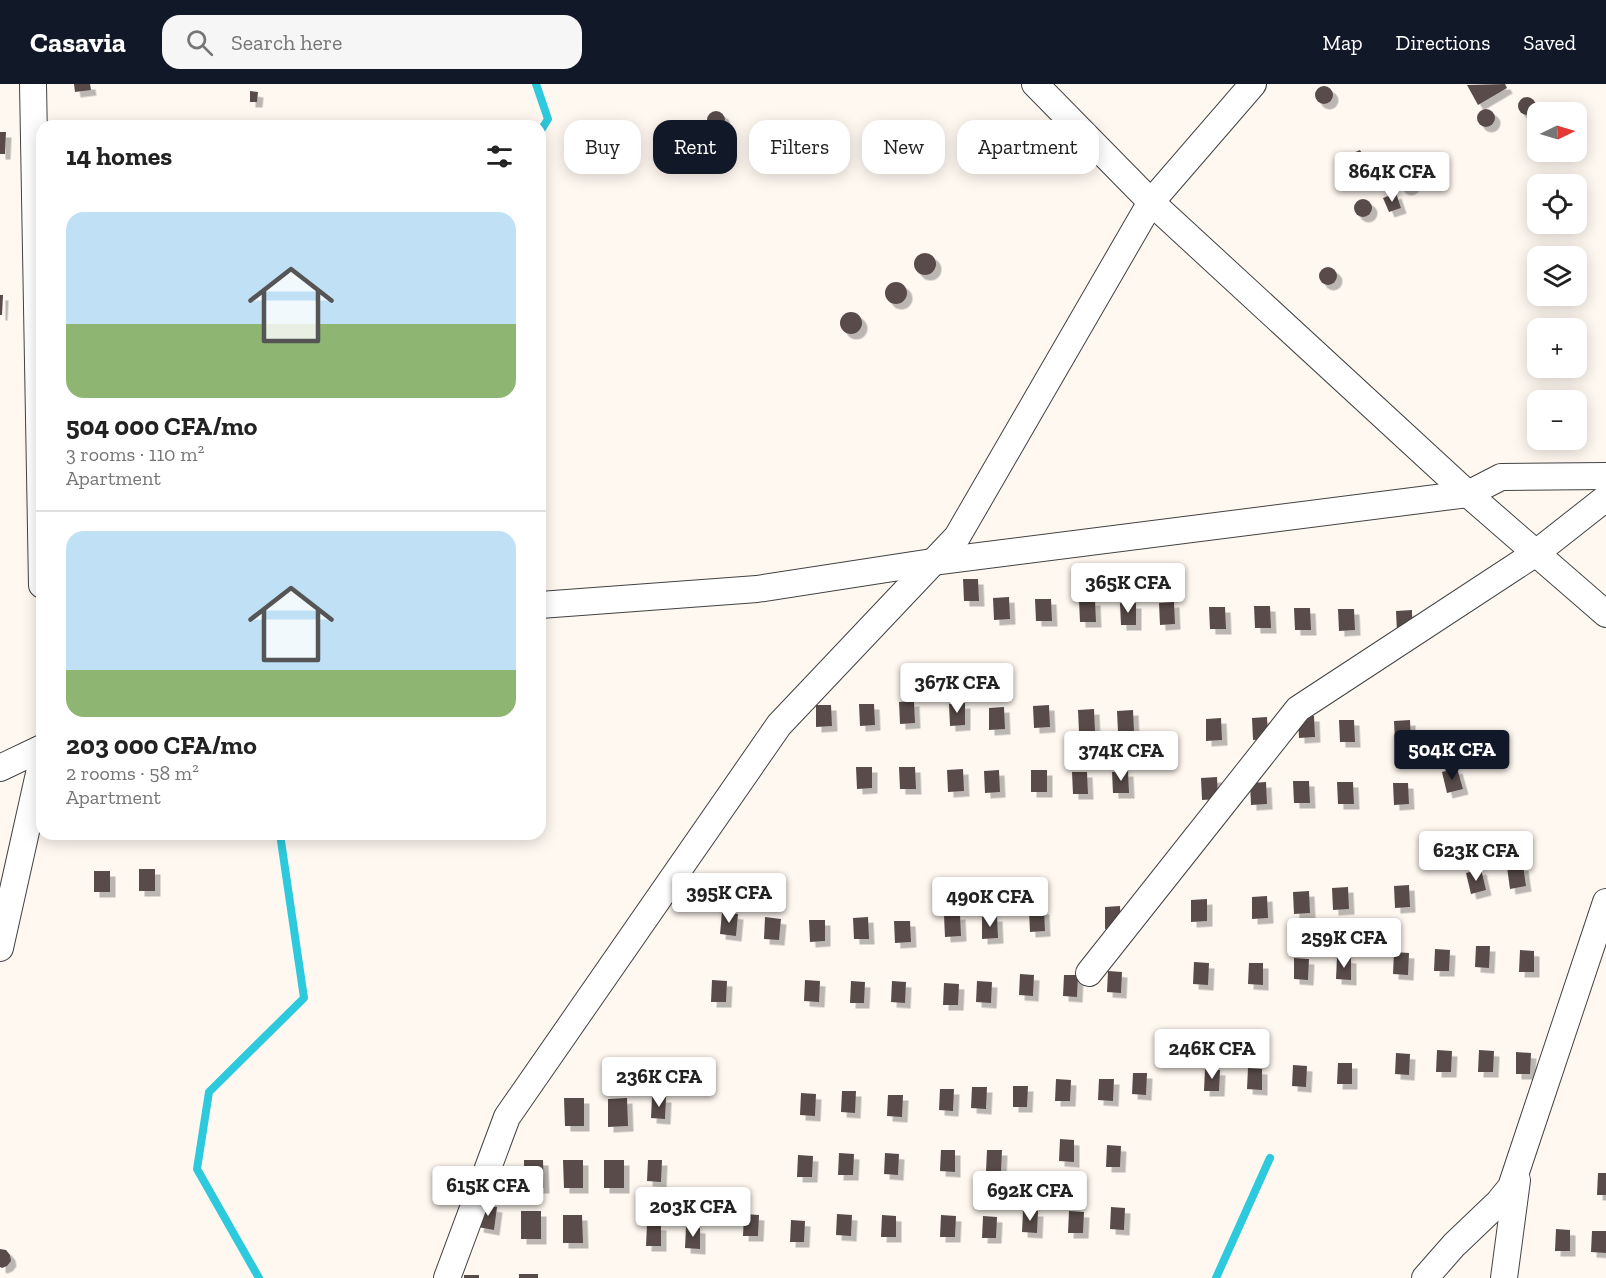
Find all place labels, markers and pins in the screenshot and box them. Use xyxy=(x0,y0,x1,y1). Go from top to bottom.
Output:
pin: 864K CFA xyxy=(1330,152,1454,203)
pin: 365K CFA xyxy=(1066,563,1190,614)
pin: 367K CFA xyxy=(895,663,1019,714)
pin: 504K CFA xyxy=(1390,730,1514,781)
pin: 374K CFA xyxy=(1059,731,1183,782)
pin: 623K CFA xyxy=(1414,831,1538,882)
pin: 395K CFA xyxy=(667,873,791,924)
pin: 490K CFA xyxy=(928,877,1052,928)
pin: 259K CFA xyxy=(1282,918,1406,969)
pin: 246K CFA xyxy=(1150,1029,1274,1080)
pin: 236K CFA xyxy=(597,1057,721,1108)
pin: 615K CFA xyxy=(426,1166,550,1217)
pin: 692K CFA xyxy=(968,1171,1092,1222)
pin: 203K CFA xyxy=(631,1187,755,1238)

